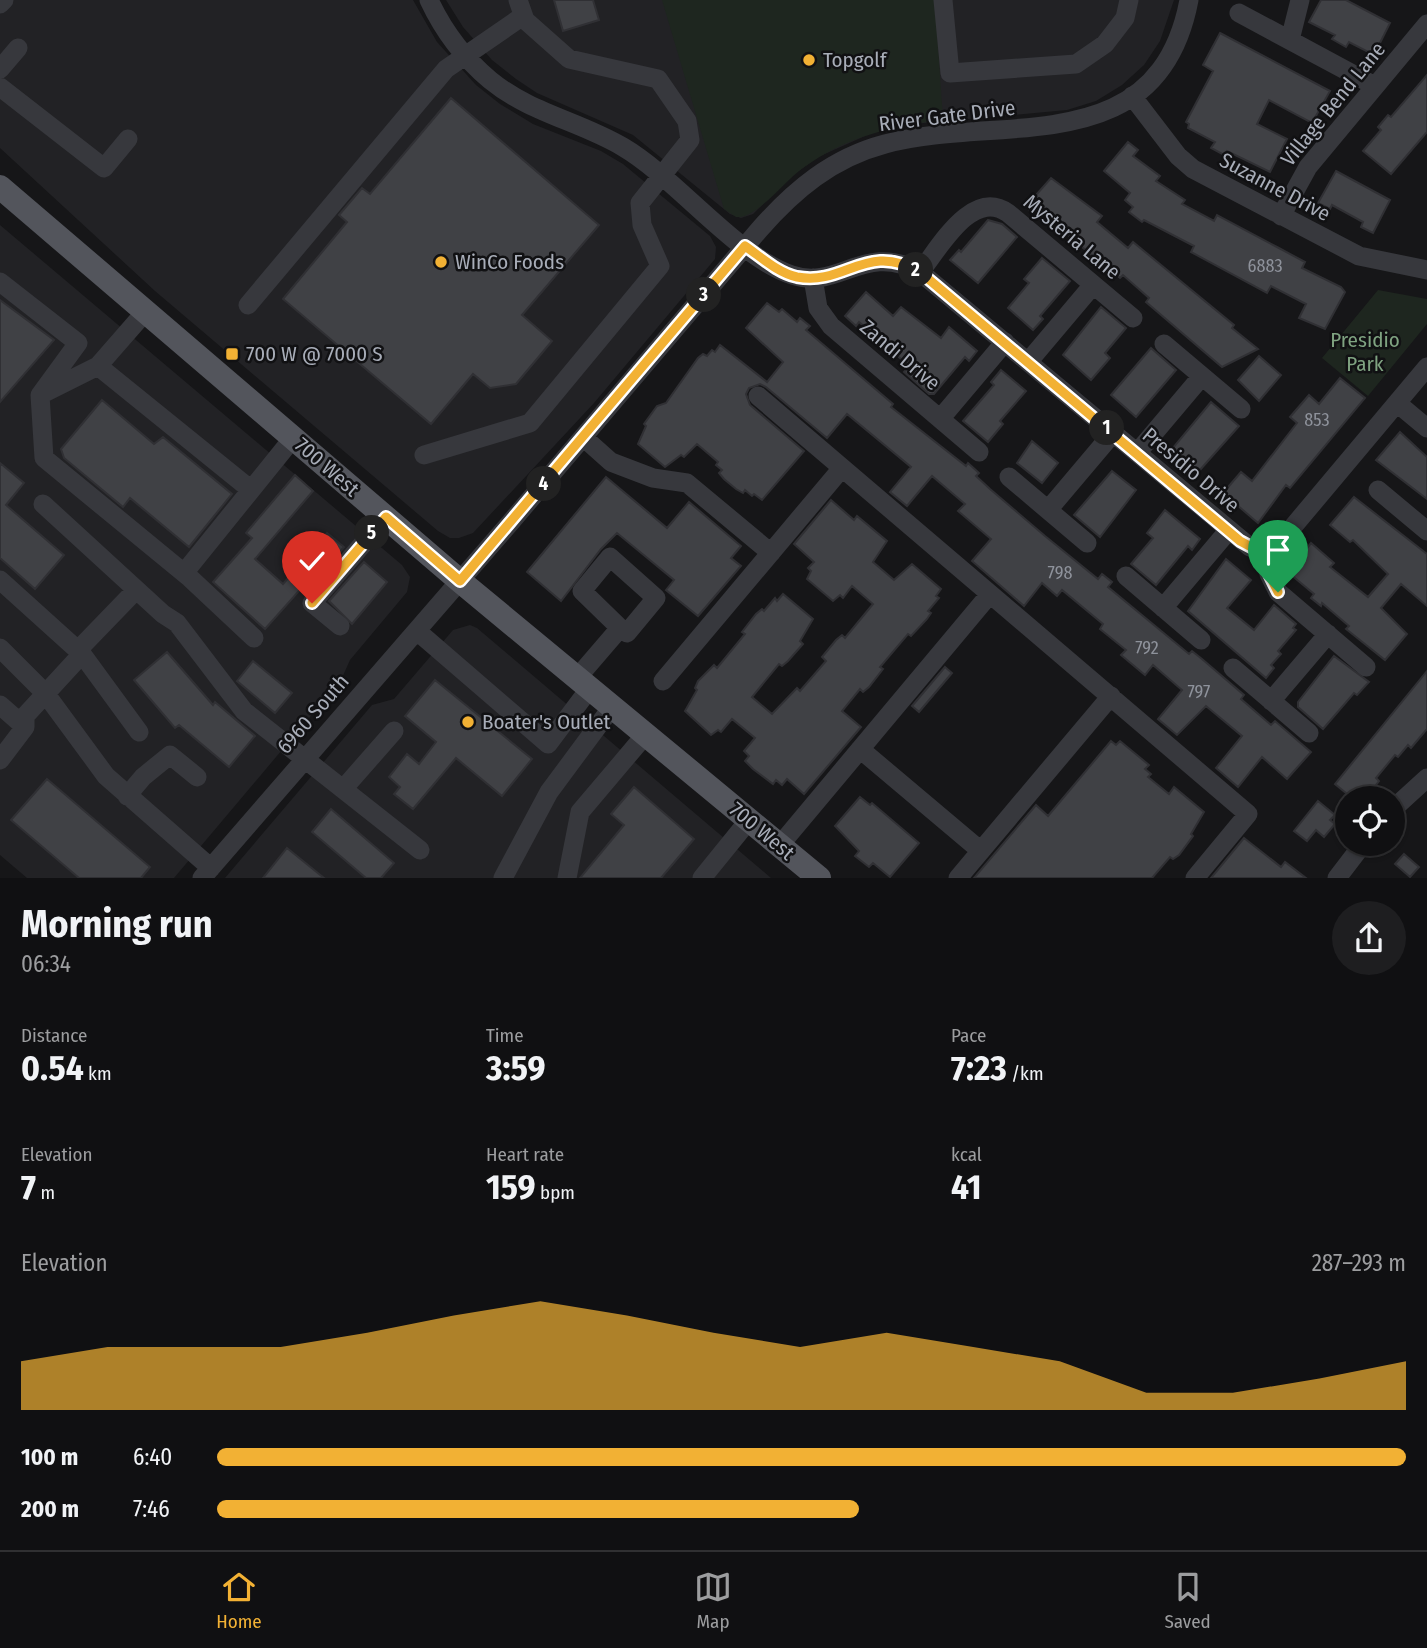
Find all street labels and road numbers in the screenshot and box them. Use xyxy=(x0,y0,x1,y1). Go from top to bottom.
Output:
street label: Village Bend Lane xyxy=(1275,37,1391,171)
street label: River Gate Drive xyxy=(877,95,1017,137)
street label: Suzanne Drive xyxy=(1215,147,1335,227)
street label: Mysteria Lane xyxy=(1018,189,1126,285)
street label: Zandi Drive xyxy=(855,314,945,396)
street label: Presidio Drive xyxy=(1137,422,1245,518)
street label: 700 West xyxy=(289,432,365,502)
street label: 6960 South xyxy=(271,669,355,759)
street label: 700 West xyxy=(724,796,800,866)

